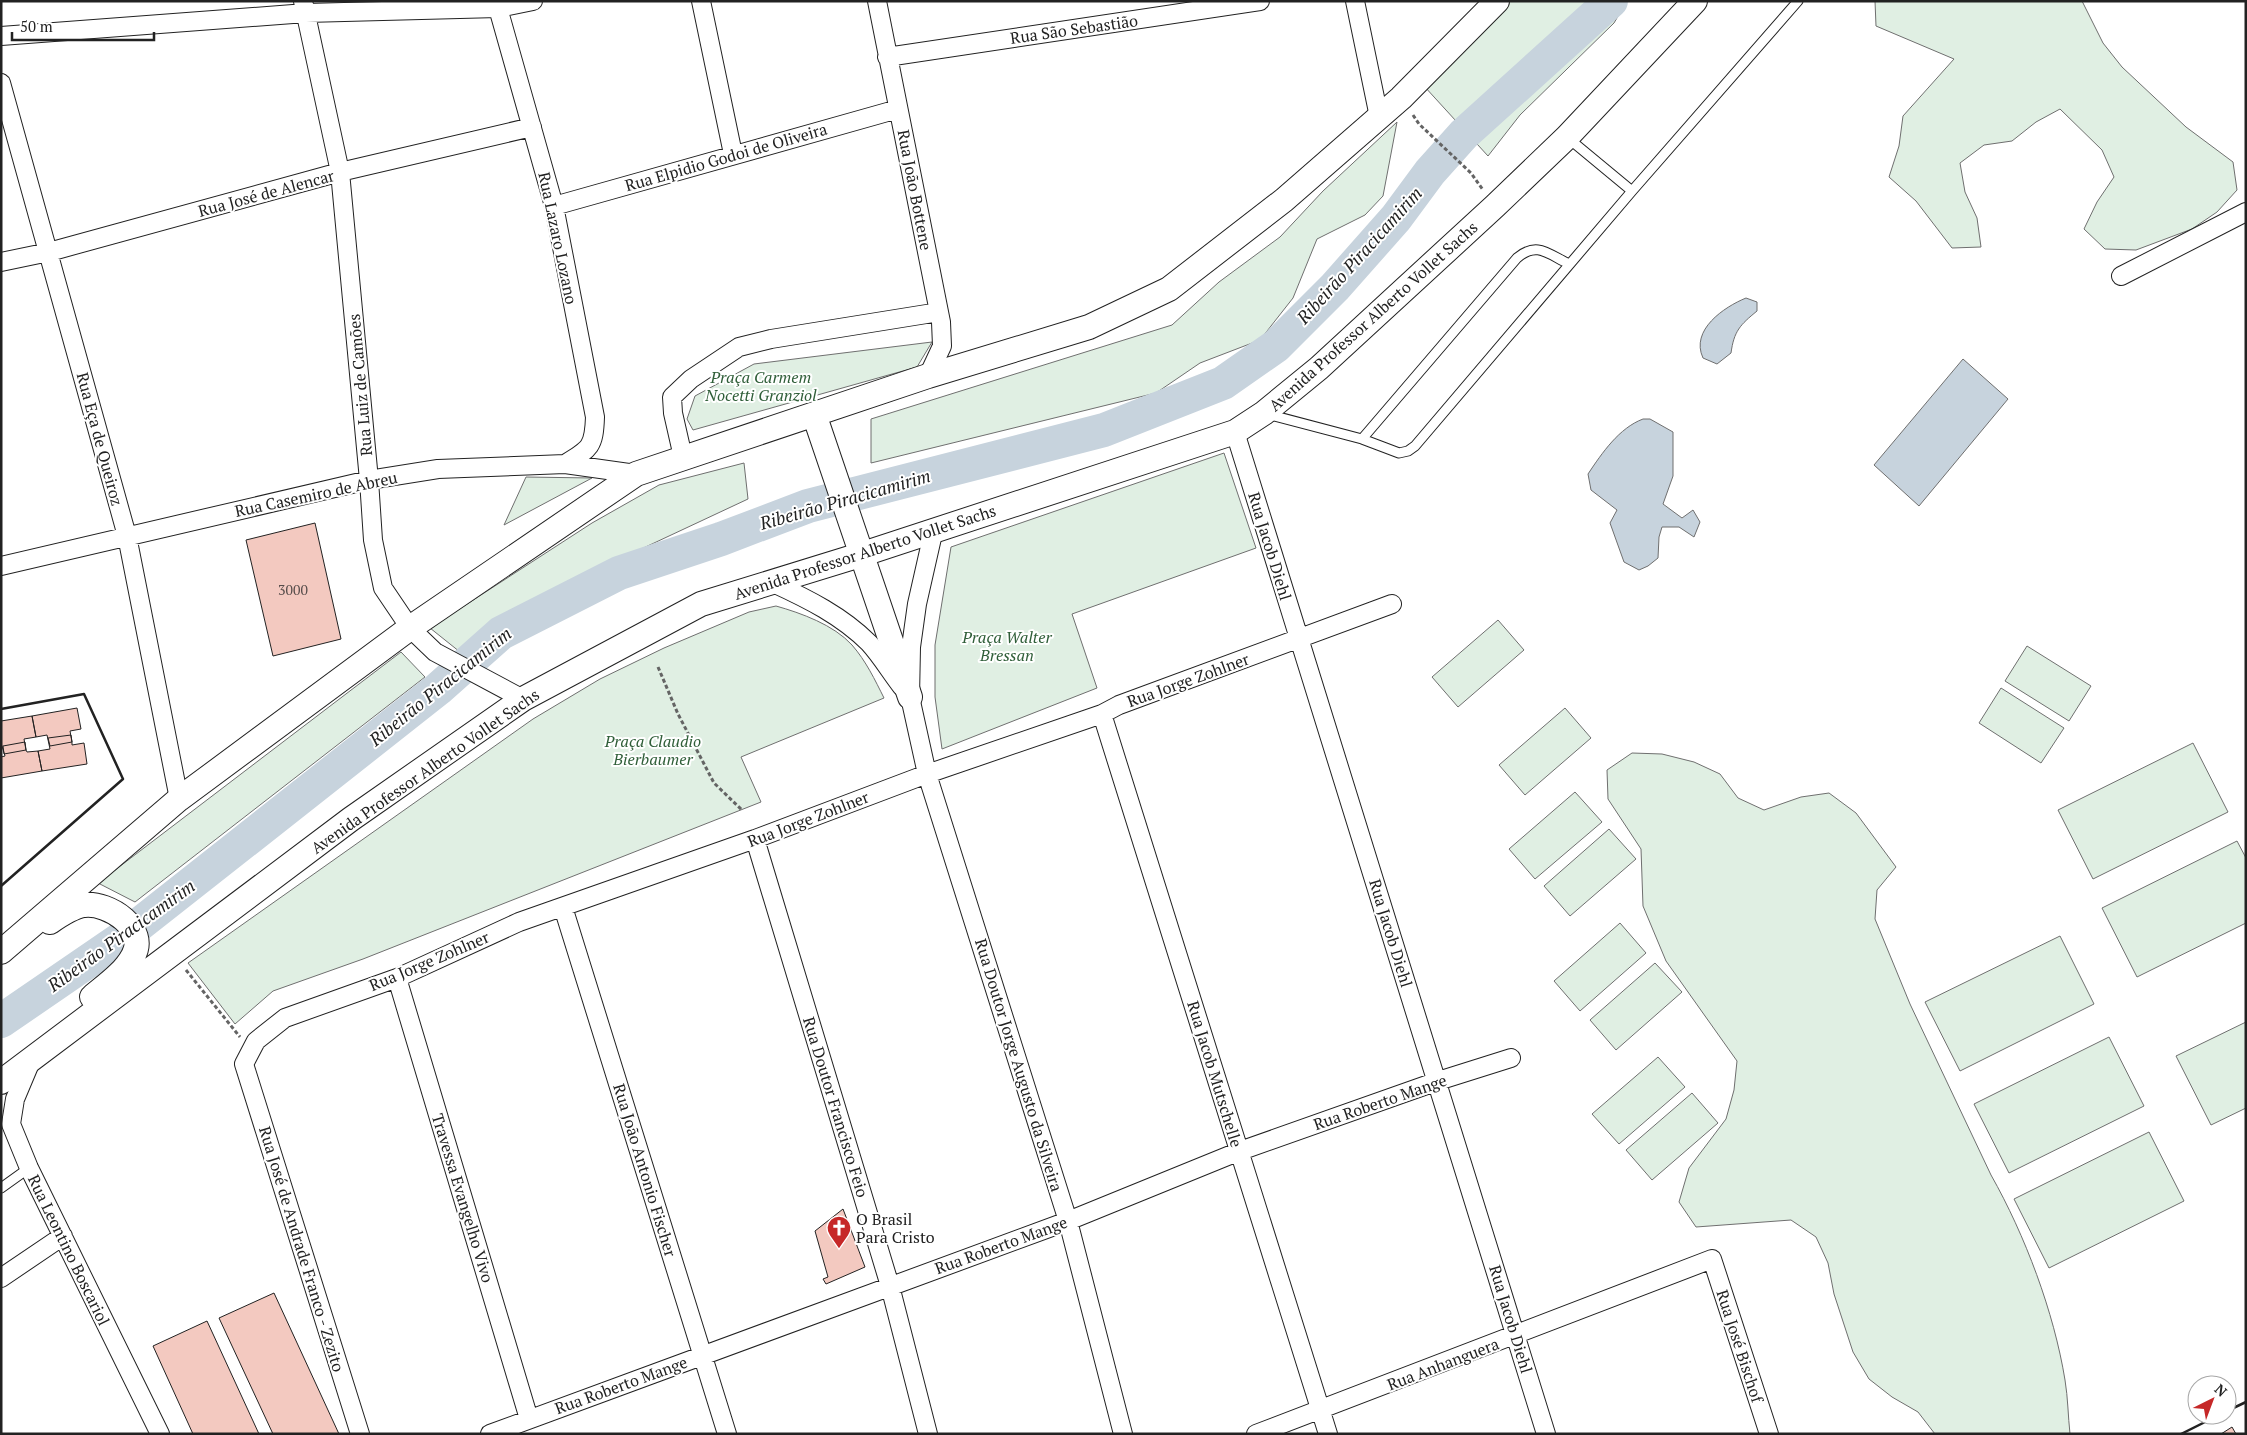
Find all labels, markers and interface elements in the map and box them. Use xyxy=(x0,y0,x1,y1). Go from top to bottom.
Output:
street label: Rua São Sebastião xyxy=(1009,9,1139,49)
scale bar xyxy=(12,10,155,42)
text: 50 m xyxy=(20,16,53,36)
street label: Rua Elpidio Godoi de Oliveira xyxy=(622,118,830,196)
street label: Rua João Bottene xyxy=(893,128,937,252)
street label: Rua José de Alencar xyxy=(196,164,337,222)
street label: Rua Lazaro Lozano xyxy=(533,170,583,306)
water label: Ribeirão Piracicamirim xyxy=(1290,181,1427,329)
street label: Avenida Professor Alberto Vollet Sachs xyxy=(1264,216,1482,416)
street label: Rua Luiz de Camões xyxy=(343,313,377,457)
park label: Praça Carmem Nocetti Granziol xyxy=(704,366,817,406)
street label: Rua Eça de Queiroz xyxy=(72,370,128,508)
water label: Ribeirão Piracicamirim xyxy=(756,463,933,535)
street label: Rua Casemiro de Abreu xyxy=(233,466,399,522)
street label: Rua Jacob Diehl xyxy=(1243,489,1297,603)
street label: Avenida Professor Alberto Vollet Sachs xyxy=(731,499,999,605)
house number: 3000 xyxy=(278,580,308,599)
water label: Ribeirão Piracicamirim xyxy=(363,621,516,752)
park label: Praça Walter Bressan xyxy=(961,626,1053,666)
street label: Rua Jorge Zohlner xyxy=(1124,647,1253,712)
street label: Avenida Professor Alberto Vollet Sachs xyxy=(306,683,544,859)
park label: Praça Claudio Bierbaumer xyxy=(604,730,701,770)
street label: Rua Jorge Zohlner xyxy=(744,785,873,852)
water label: Ribeirão Piracicamirim xyxy=(42,873,200,997)
street label: Rua Jacob Diehl xyxy=(1364,876,1418,990)
street label: Rua Jorge Zohlner xyxy=(366,925,493,996)
street label: Rua Doutor Jorge Augusto da Silveira xyxy=(970,936,1068,1194)
street label: Rua Jacob Mutschelle xyxy=(1182,998,1248,1150)
street label: Rua Doutor Francisco Feio xyxy=(798,1014,874,1200)
street label: Rua Roberto Mange xyxy=(1310,1069,1450,1135)
street label: Rua João Antonio Fischer xyxy=(608,1081,682,1260)
street label: Travessa Evangelho Vivo xyxy=(427,1111,499,1285)
street label: Rua José de Andrade Franco - Zezito xyxy=(254,1123,350,1375)
street label: Rua Leontino Boscariol xyxy=(23,1171,115,1329)
place label: O Brasil Para Cristo xyxy=(856,1208,935,1248)
street label: Rua Roberto Mange xyxy=(932,1211,1070,1279)
church icon: O Brasil Para Cristo xyxy=(826,1215,852,1249)
street label: Rua Jacob Diehl xyxy=(1484,1262,1538,1376)
street label: Rua José Bischof xyxy=(1711,1287,1769,1407)
street label: Rua Anhanguera xyxy=(1384,1333,1502,1395)
street label: Rua Roberto Mange xyxy=(552,1351,690,1419)
north arrow xyxy=(2187,1375,2237,1425)
text: N xyxy=(2211,1379,2232,1401)

